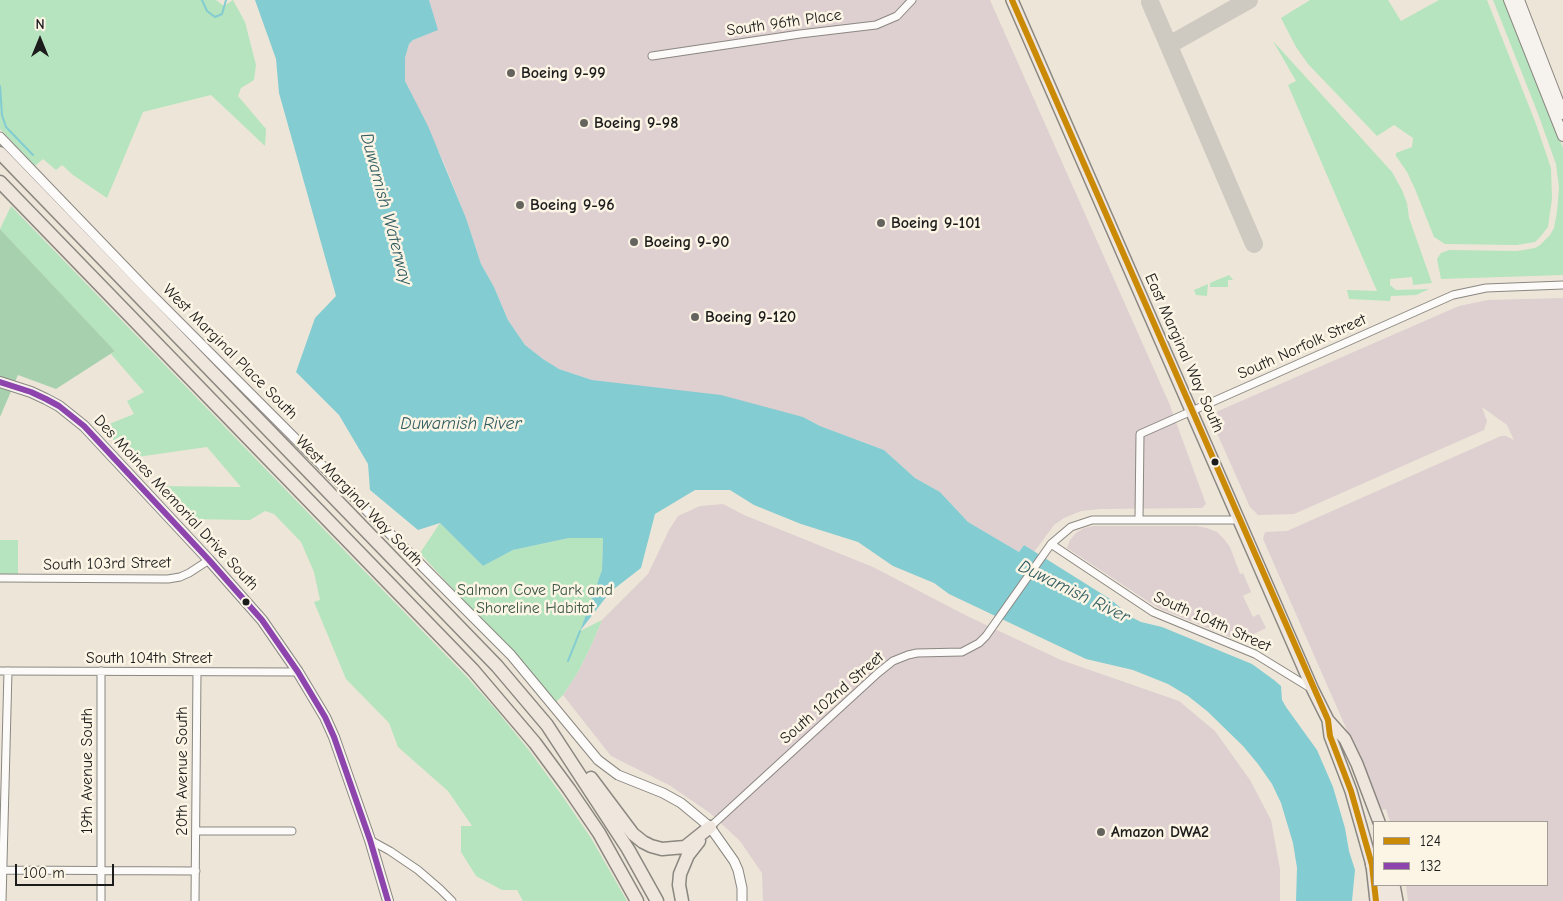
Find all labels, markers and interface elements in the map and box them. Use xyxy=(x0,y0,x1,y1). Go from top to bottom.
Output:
street label: South 96th Place xyxy=(725,5,843,41)
north arrow xyxy=(15,15,65,65)
text: N xyxy=(35,16,45,33)
place label: Boeing 9-99 xyxy=(521,63,606,83)
marker: Boeing 9-99 xyxy=(505,67,517,79)
place label: Boeing 9-98 xyxy=(594,113,678,133)
marker: Boeing 9-98 xyxy=(578,117,590,129)
water label: Duwamish Waterway xyxy=(355,131,417,287)
place label: Boeing 9-96 xyxy=(530,195,615,215)
marker: Boeing 9-96 xyxy=(514,199,526,211)
place label: Boeing 9-101 xyxy=(891,213,981,233)
marker: Boeing 9-101 xyxy=(875,217,887,229)
place label: Boeing 9-90 xyxy=(644,232,729,252)
marker: Boeing 9-90 xyxy=(628,236,640,248)
street label: East Marginal Way South xyxy=(1140,270,1228,436)
street label: West Marginal Place South xyxy=(158,280,302,424)
place label: Boeing 9-120 xyxy=(705,307,796,327)
street label: South Norfolk Street xyxy=(1235,310,1369,384)
marker: Boeing 9-120 xyxy=(689,311,701,323)
street label: Des Moines Memorial Drive South xyxy=(90,411,262,595)
water label: Duwamish River xyxy=(400,413,522,435)
street label: West Marginal Way South xyxy=(291,431,427,571)
unlabelled marker xyxy=(1210,457,1220,467)
street label: South 103rd Street xyxy=(43,553,171,575)
water label: Duwamish River xyxy=(1015,556,1133,628)
park label: Salmon Cove Park and Shoreline Habitat xyxy=(457,580,613,618)
street label: South 104th Street xyxy=(1150,588,1274,656)
unlabelled marker xyxy=(241,597,251,607)
street label: South 104th Street xyxy=(86,648,212,668)
street label: South 102nd Street xyxy=(776,648,888,748)
street label: 20th Avenue South xyxy=(172,706,192,836)
street label: 19th Avenue South xyxy=(77,708,97,834)
legend xyxy=(1373,821,1548,886)
place label: Amazon DWA2 xyxy=(1111,822,1209,842)
marker: Amazon DWA2 xyxy=(1095,826,1107,838)
text: 124 xyxy=(1420,832,1441,850)
scale bar xyxy=(18,854,116,886)
text: 132 xyxy=(1420,857,1441,875)
text: 100 m xyxy=(23,864,65,882)

